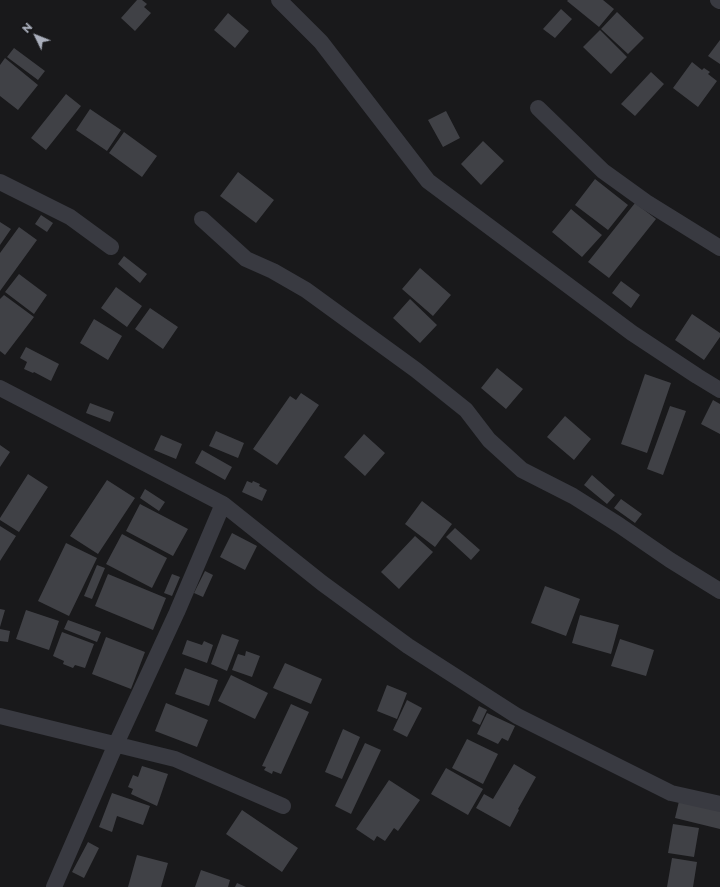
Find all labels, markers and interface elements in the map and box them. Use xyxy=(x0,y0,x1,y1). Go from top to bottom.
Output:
north arrow xyxy=(16,16,56,56)
text: N xyxy=(19,20,35,36)

